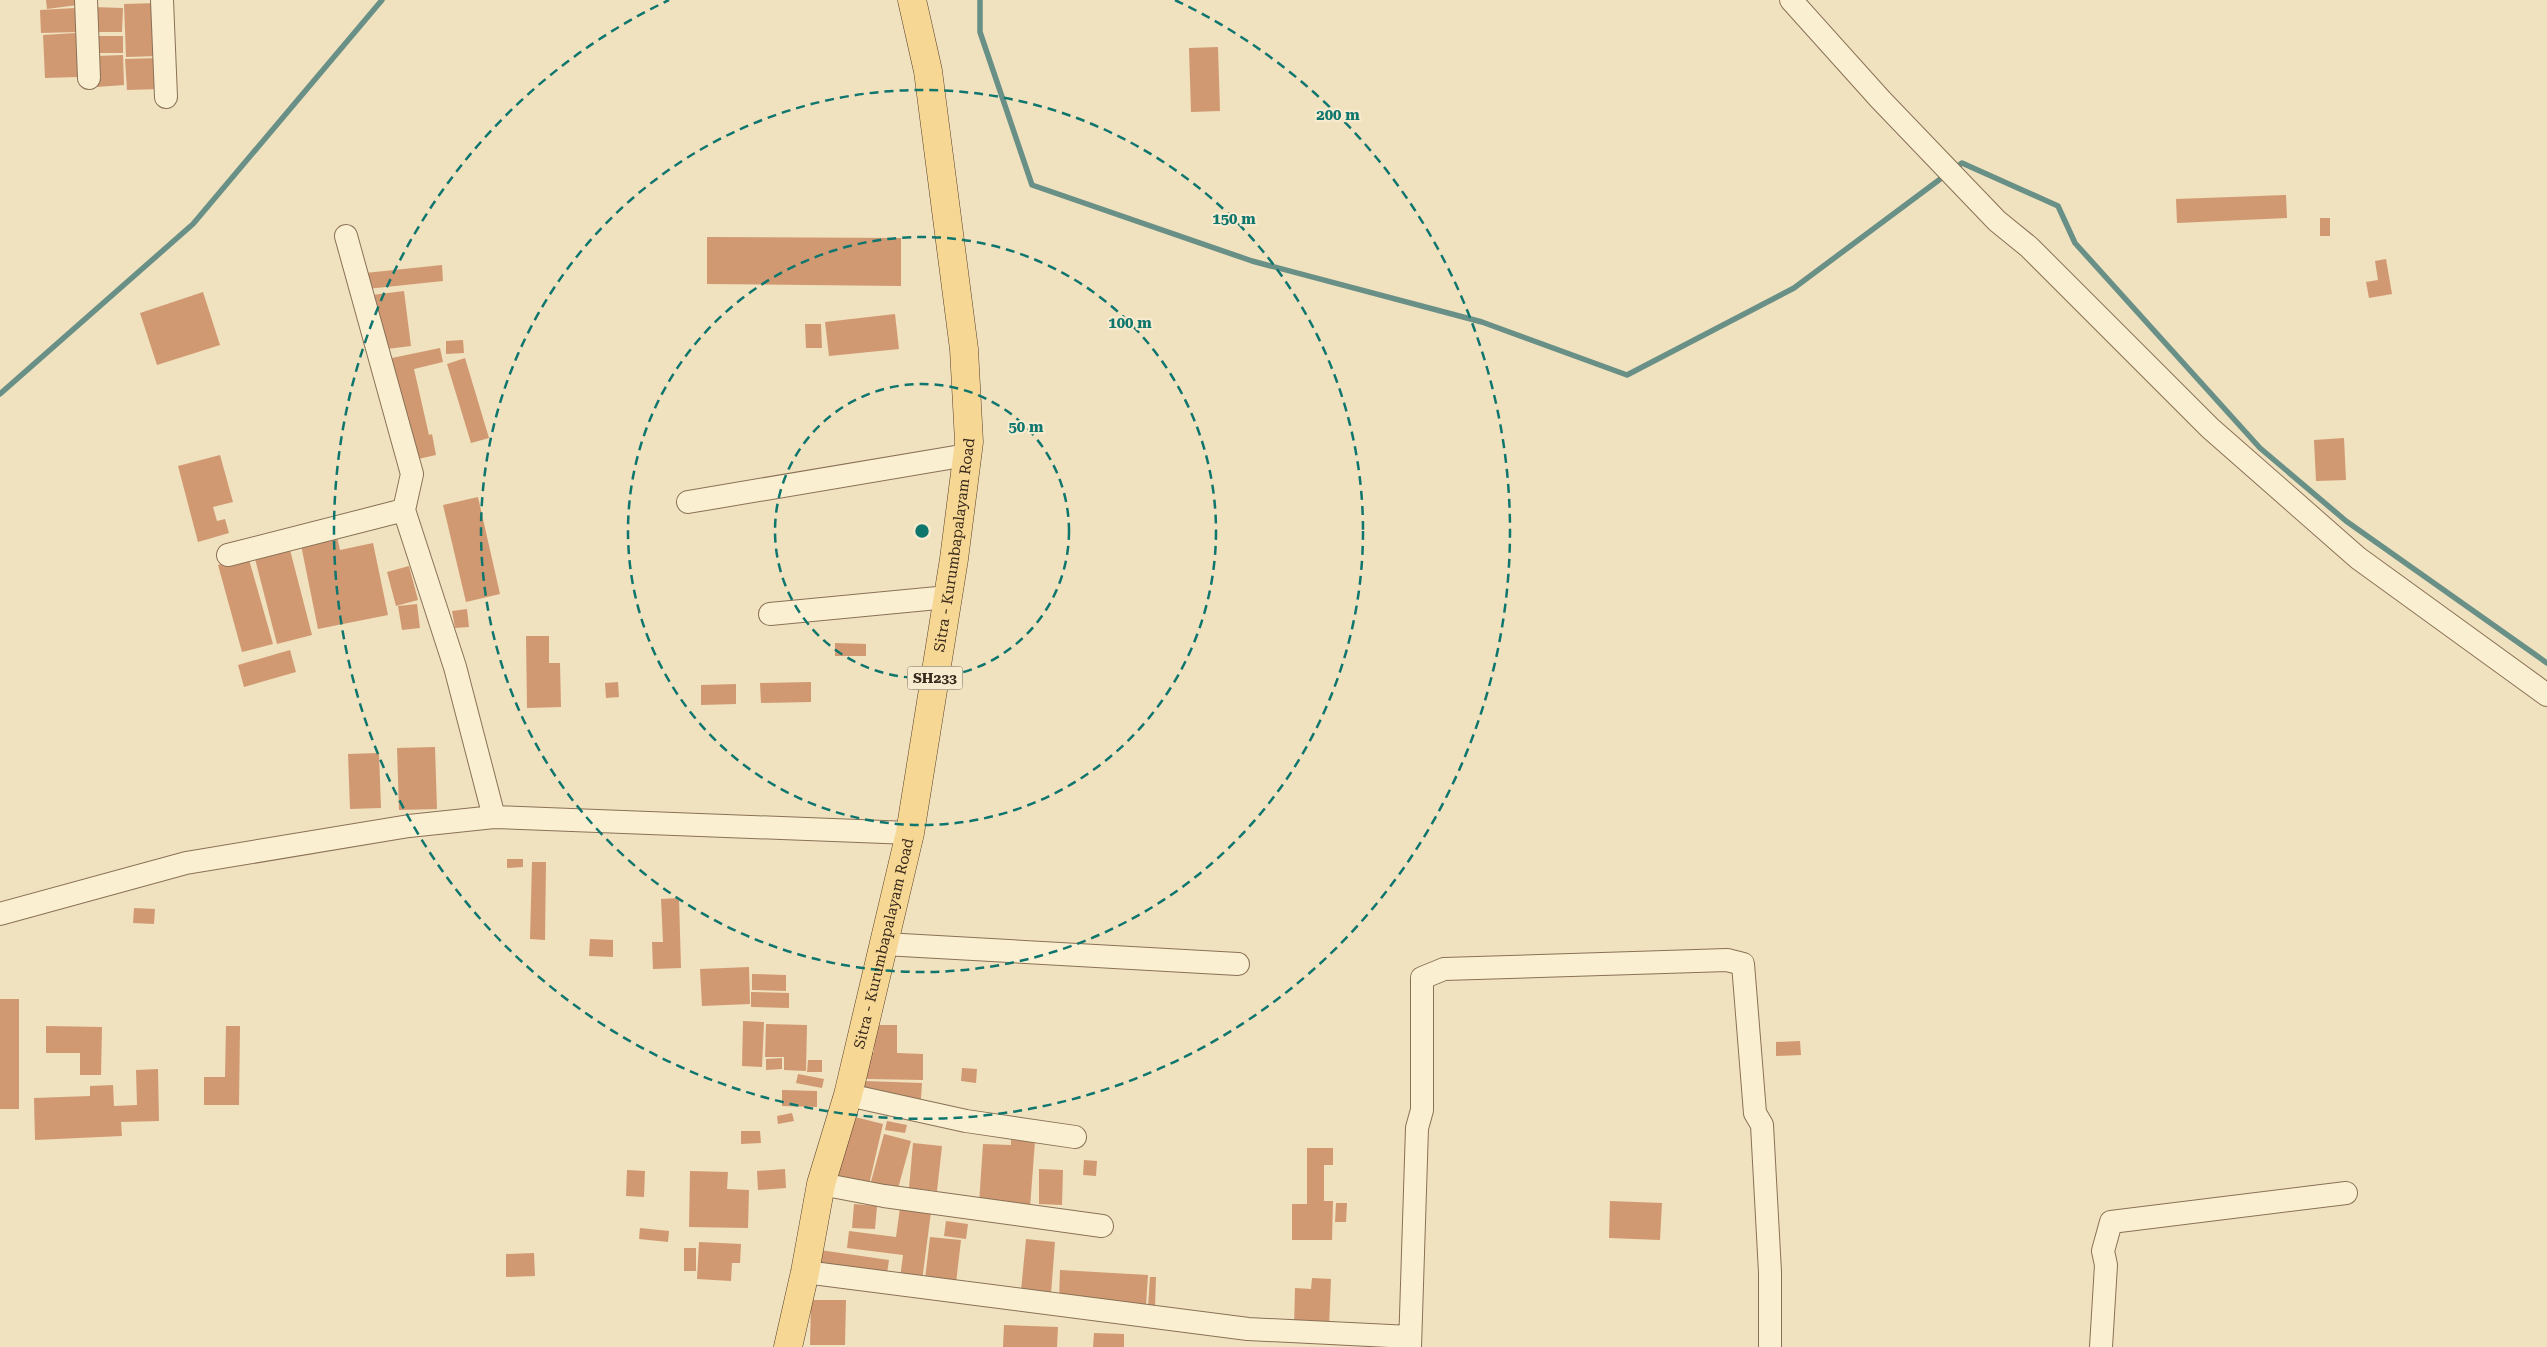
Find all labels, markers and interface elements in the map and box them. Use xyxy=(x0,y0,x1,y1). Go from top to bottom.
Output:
text: 200 m xyxy=(1316,106,1360,124)
text: 150 m xyxy=(1212,210,1256,228)
text: 100 m xyxy=(1108,314,1152,332)
text: 50 m xyxy=(1008,418,1044,436)
street label: Sitra - Kurumbapalayam Road xyxy=(930,437,978,653)
centre of rings xyxy=(913,522,931,540)
road number: SH233 xyxy=(908,666,962,690)
street label: Sitra - Kurumbapalayam Road xyxy=(850,836,918,1051)

